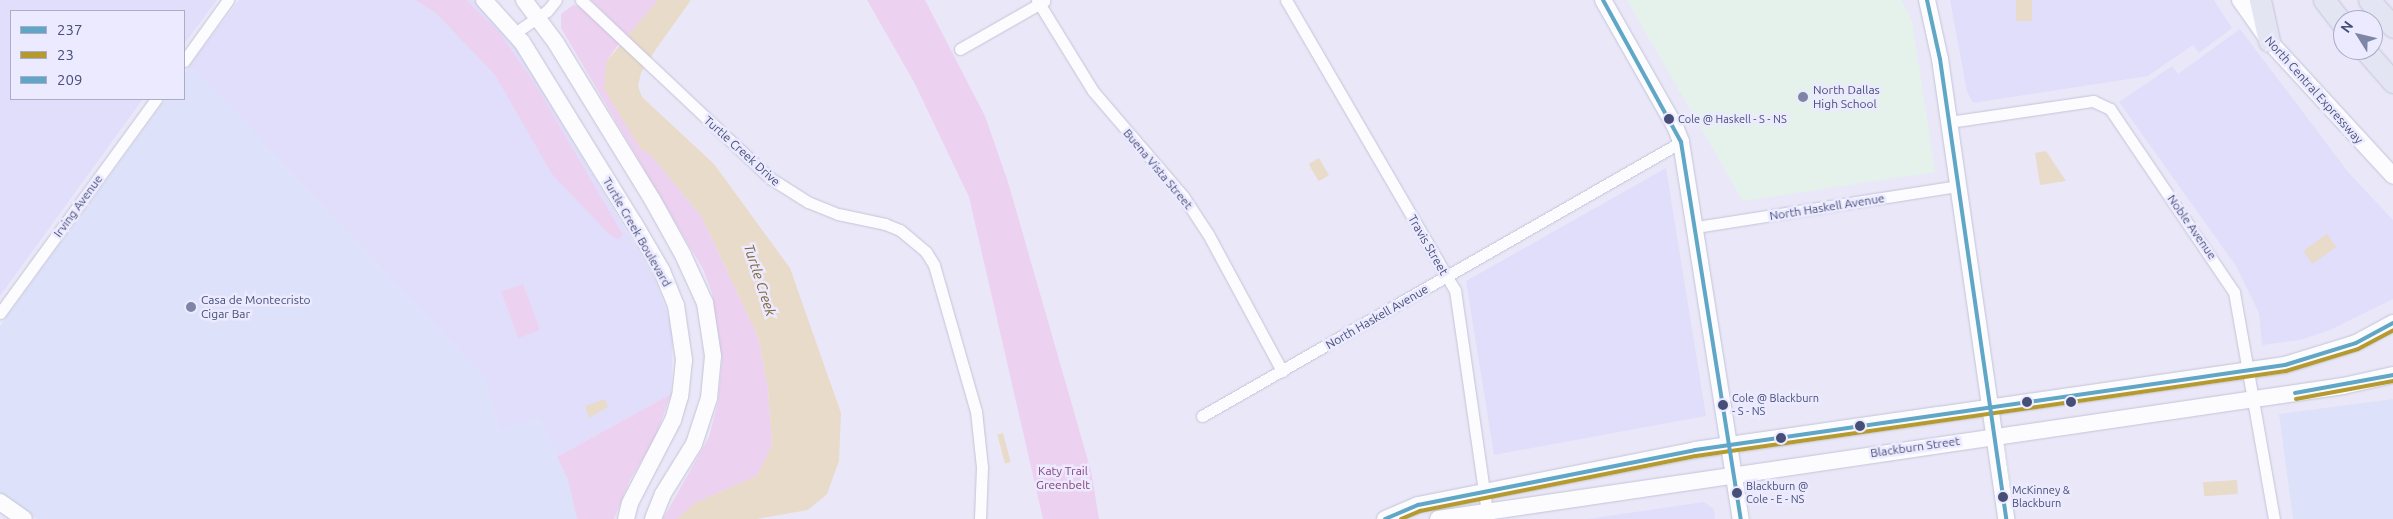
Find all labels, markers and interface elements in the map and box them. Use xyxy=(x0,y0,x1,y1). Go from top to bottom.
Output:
legend xyxy=(10,10,185,100)
north arrow xyxy=(2333,10,2383,60)
text: N xyxy=(2337,18,2356,36)
text: 237 xyxy=(57,21,82,38)
street label: North Central Expressway xyxy=(2262,33,2366,147)
text: 23 xyxy=(57,46,74,63)
text: 209 xyxy=(57,71,82,88)
place label: North Dallas High School xyxy=(1813,83,1880,111)
marker: North Dallas High School xyxy=(1797,91,1809,103)
place label: Cole @ Haskell - S - NS xyxy=(1678,112,1787,126)
street label: Turtle Creek Drive xyxy=(701,113,783,189)
marker: Cole @ Haskell - S - NS xyxy=(1664,114,1674,124)
street label: Buena Vista Street xyxy=(1120,126,1196,212)
street label: Irving Avenue xyxy=(51,172,105,240)
street label: Turtle Creek Boulevard xyxy=(600,175,674,289)
street label: North Haskell Avenue xyxy=(1769,191,1885,223)
street label: Noble Avenue xyxy=(2164,192,2220,262)
street label: Travis Street xyxy=(1405,212,1451,278)
water label: Turtle Creek xyxy=(740,242,780,318)
street label: North Haskell Avenue xyxy=(1323,282,1431,352)
place label: Casa de Montecristo Cigar Bar xyxy=(201,293,311,321)
marker: Casa de Montecristo Cigar Bar xyxy=(185,301,197,313)
place label: Cole @ Blackburn - S - NS xyxy=(1732,392,1819,418)
unlabelled marker xyxy=(2022,397,2032,407)
unlabelled marker xyxy=(2066,397,2076,407)
marker: Cole @ Blackburn - S - NS xyxy=(1718,400,1728,410)
unlabelled marker xyxy=(1855,421,1865,431)
unlabelled marker xyxy=(1776,433,1786,443)
street label: Blackburn Street xyxy=(1869,434,1961,460)
park label: Katy Trail Greenbelt xyxy=(1036,464,1090,492)
place label: Blackburn @ Cole - E - NS xyxy=(1746,480,1808,506)
place label: McKinney & Blackburn xyxy=(2012,484,2070,510)
marker: Blackburn @ Cole - E - NS xyxy=(1732,488,1742,498)
marker: McKinney & Blackburn xyxy=(1998,492,2008,502)

